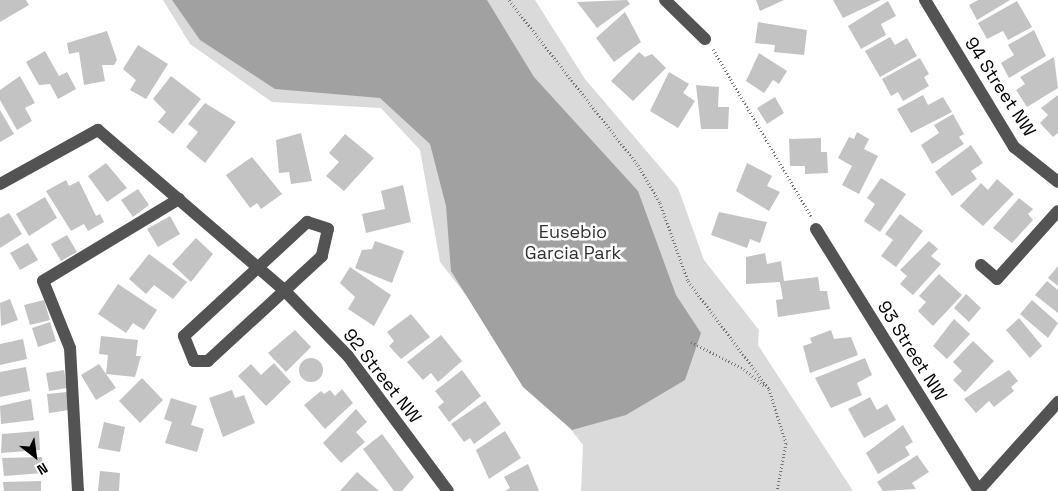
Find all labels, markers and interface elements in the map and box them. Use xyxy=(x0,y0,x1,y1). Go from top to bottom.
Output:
street label: 94 Street NW xyxy=(960,33,1040,141)
park label: Eusebio Garcia Park xyxy=(525,222,621,264)
street label: 93 Street NW xyxy=(873,297,951,405)
street label: 92 Street NW xyxy=(338,324,426,428)
north arrow xyxy=(10,431,60,481)
text: N xyxy=(34,459,51,479)

